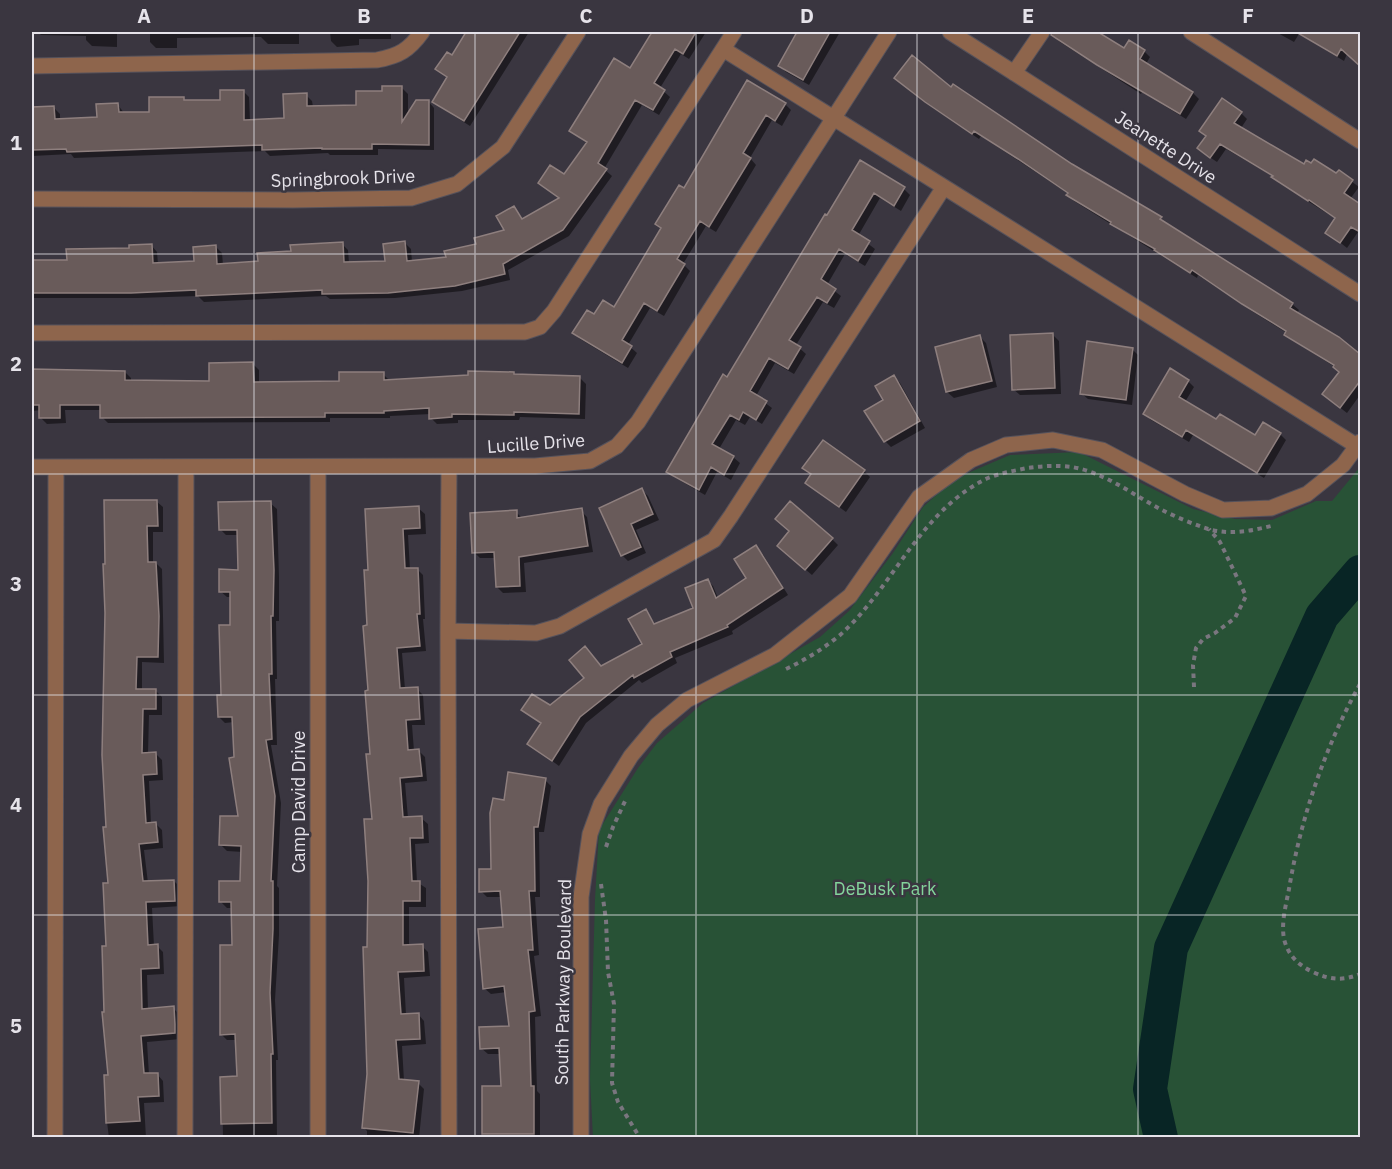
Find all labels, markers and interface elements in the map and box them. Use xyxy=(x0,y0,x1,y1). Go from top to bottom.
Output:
text: A xyxy=(137,2,151,29)
text: B xyxy=(357,2,371,29)
text: C xyxy=(579,2,593,29)
text: D xyxy=(800,2,814,29)
text: E xyxy=(1022,2,1034,29)
text: F xyxy=(1242,2,1254,29)
street label: Jeanette Drive xyxy=(1111,105,1221,189)
text: 1 xyxy=(10,129,22,156)
street label: Springbrook Drive xyxy=(270,164,416,192)
text: 2 xyxy=(10,350,22,377)
street label: Lucille Drive xyxy=(486,428,586,458)
text: 3 xyxy=(10,570,22,597)
street label: Camp David Drive xyxy=(287,731,310,873)
text: 4 xyxy=(10,791,22,818)
park label: DeBusk Park xyxy=(834,877,937,900)
street label: South Parkway Boulevard xyxy=(550,879,576,1085)
text: 5 xyxy=(10,1012,22,1039)

